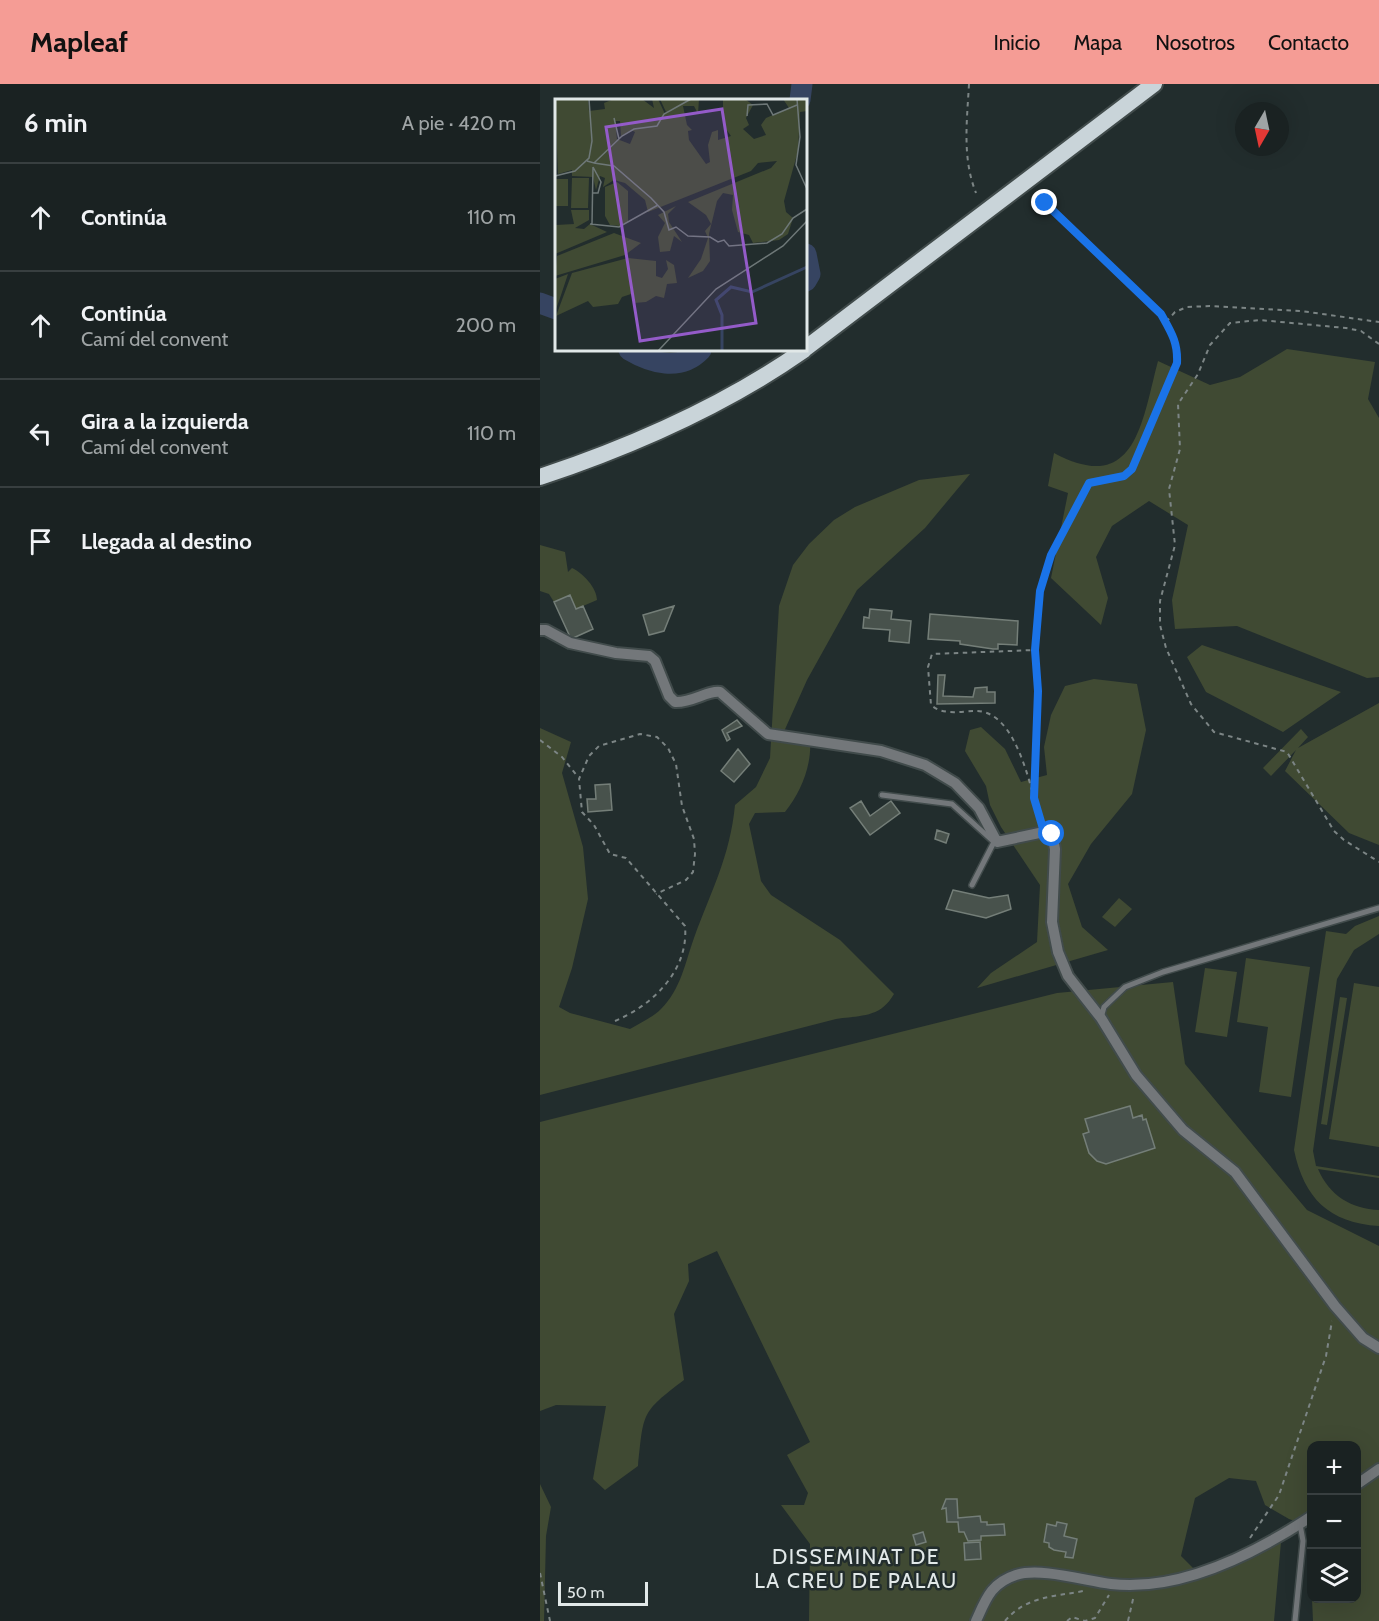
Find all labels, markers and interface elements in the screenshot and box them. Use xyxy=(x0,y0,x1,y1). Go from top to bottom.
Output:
text: Mapleaf xyxy=(30,25,128,59)
text: Inicio xyxy=(993,30,1040,55)
text: Mapa xyxy=(1073,30,1122,55)
text: Nosotros xyxy=(1155,30,1235,55)
text: Contacto xyxy=(1268,30,1349,55)
inset map xyxy=(555,99,807,351)
north arrow xyxy=(1235,102,1289,156)
text: 6 min xyxy=(24,107,88,139)
text: A pie · 420 m xyxy=(402,111,516,135)
route end xyxy=(1031,189,1057,215)
icon: ahead xyxy=(24,201,57,234)
text: Continúa xyxy=(81,204,167,231)
text: 110 m xyxy=(467,205,516,229)
text: Continúa xyxy=(81,300,167,327)
icon: ahead xyxy=(24,309,57,342)
text: 200 m xyxy=(456,313,516,337)
text: Camí del convent xyxy=(81,327,228,351)
text: Gira a la izquierda xyxy=(81,408,249,435)
icon: left xyxy=(24,417,57,450)
text: 110 m xyxy=(467,421,516,445)
text: Camí del convent xyxy=(81,435,228,459)
icon: arrive xyxy=(24,525,57,558)
text: Llegada al destino xyxy=(81,528,252,555)
route start xyxy=(1038,820,1064,846)
map controls xyxy=(1307,1441,1361,1603)
button: + xyxy=(1307,1441,1361,1495)
button: − xyxy=(1307,1495,1361,1549)
district label: DISSEMINAT DE LA CREU DE PALAU xyxy=(754,1544,958,1593)
button: layers xyxy=(1307,1549,1361,1603)
scale bar xyxy=(558,1579,648,1606)
text: 50 m xyxy=(567,1583,604,1602)

